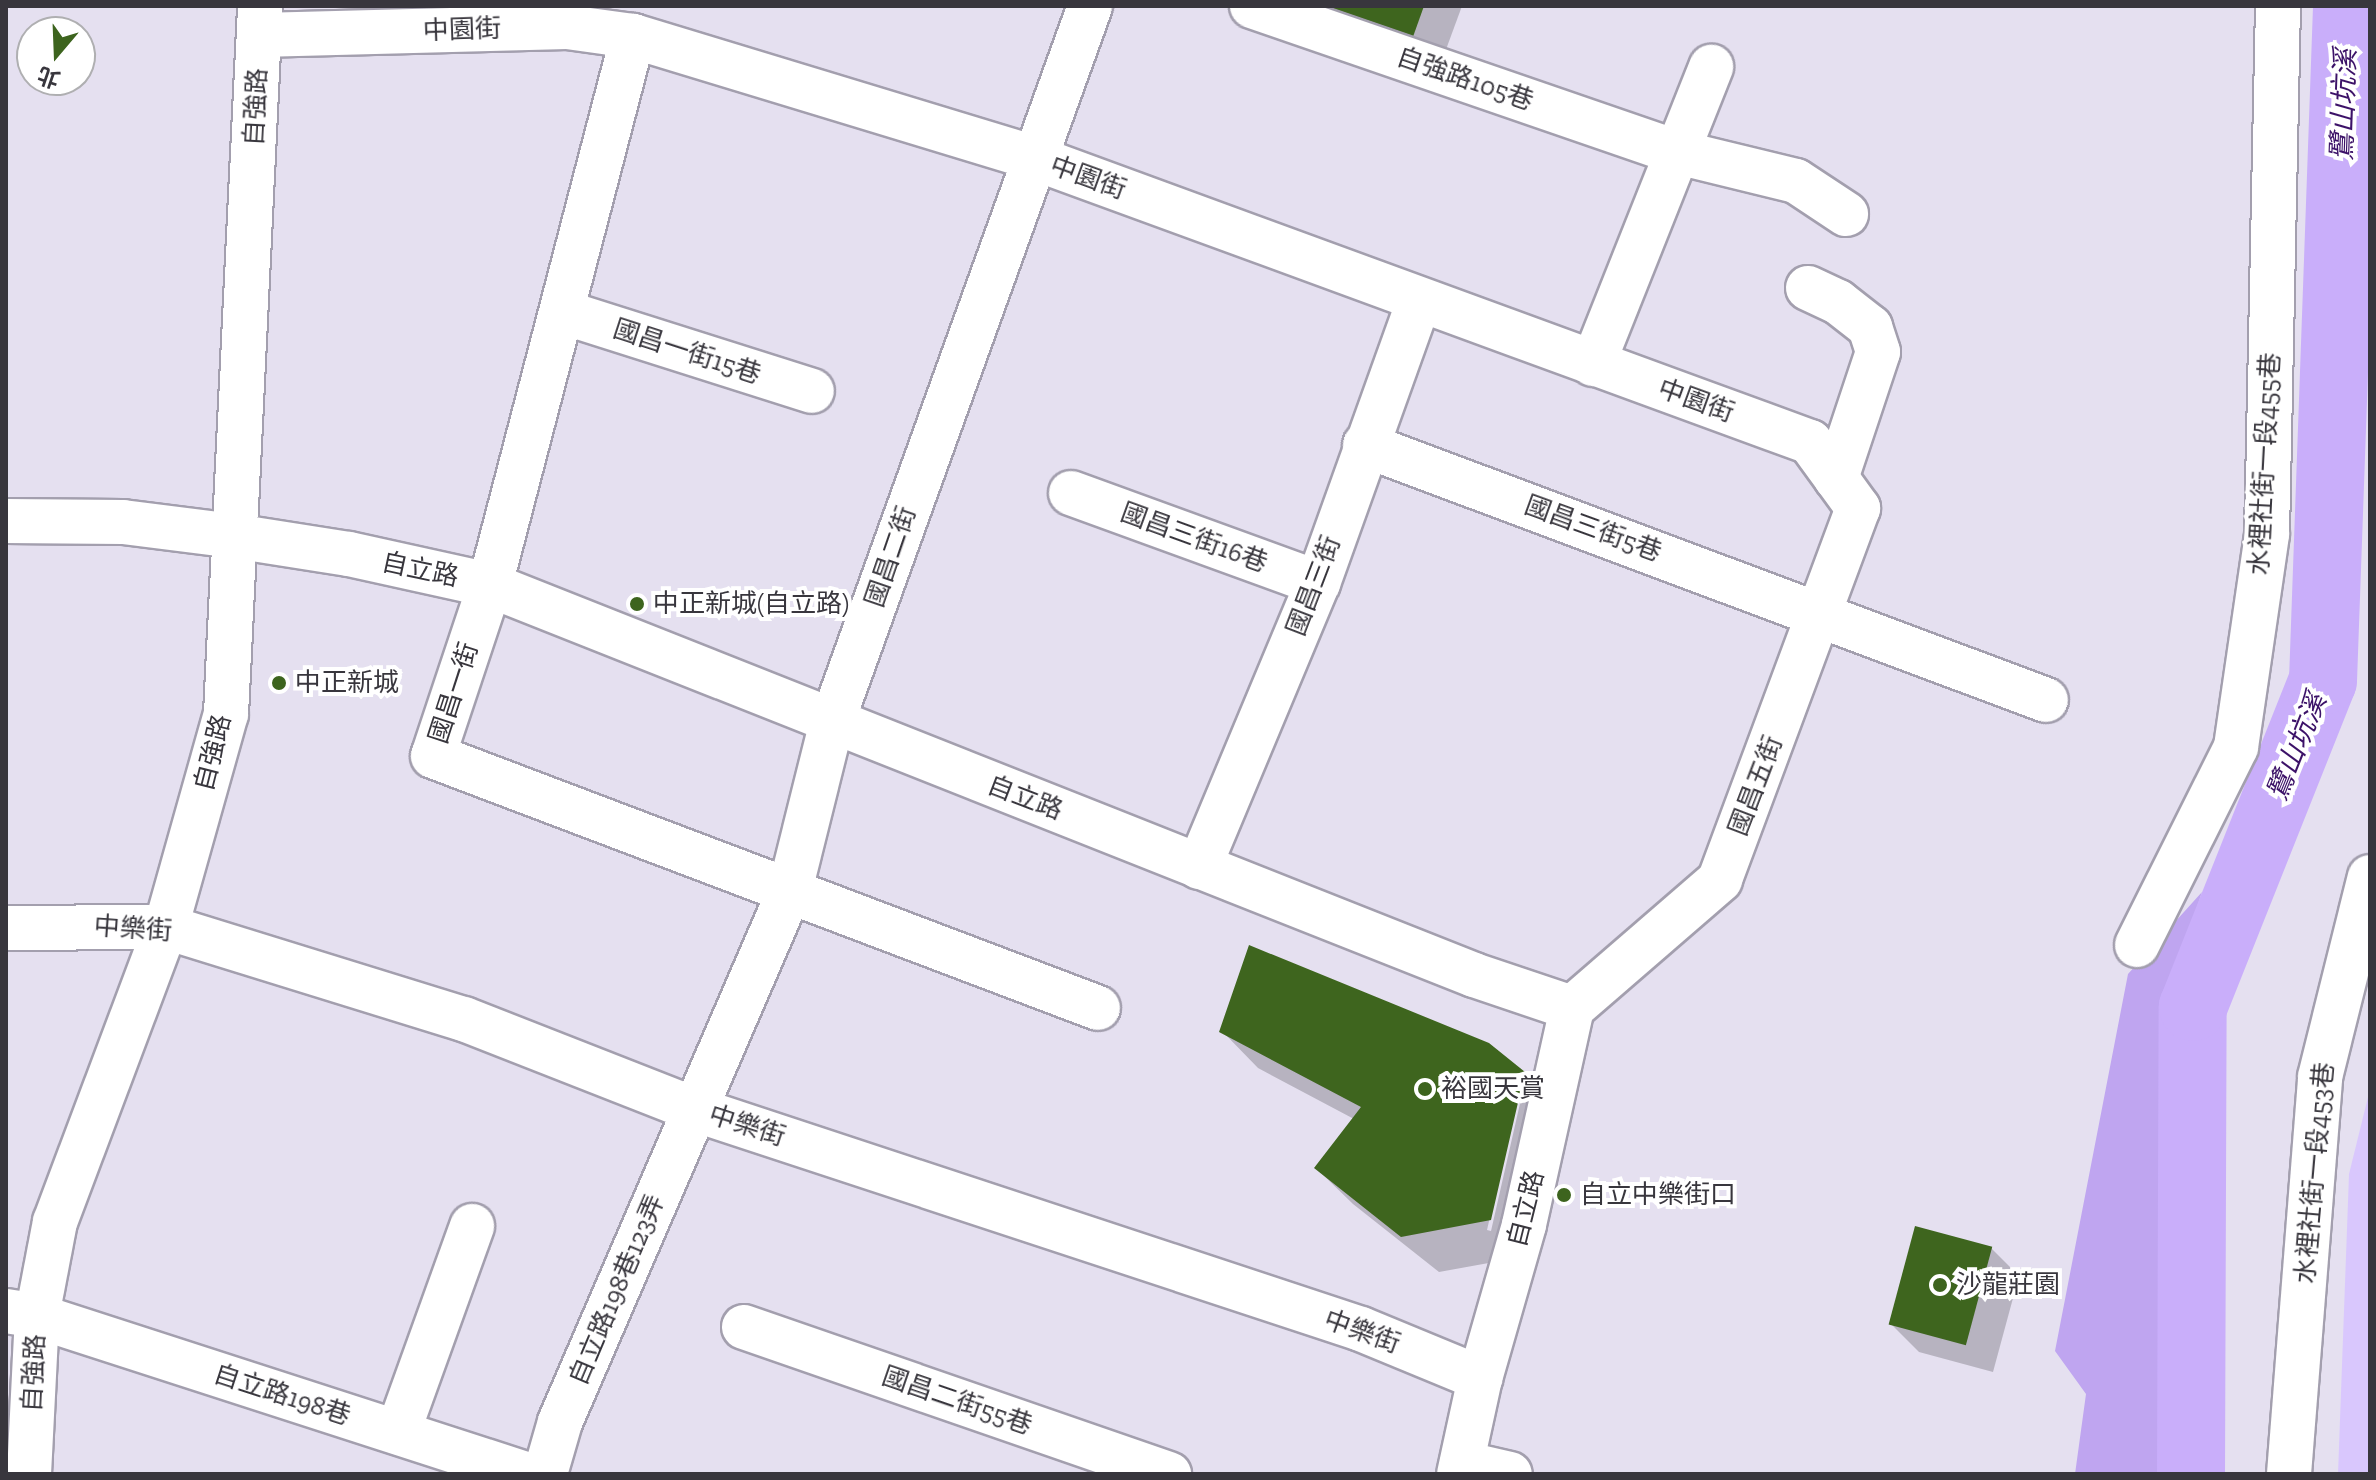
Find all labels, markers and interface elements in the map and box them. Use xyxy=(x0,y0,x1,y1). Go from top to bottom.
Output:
street label: 中園街 xyxy=(422,13,502,47)
north arrow xyxy=(16,16,96,96)
street label: 自強路105巷 xyxy=(1393,41,1537,117)
water label: 鷺山坑溪 xyxy=(2325,48,2363,162)
text: 北 xyxy=(34,61,63,94)
street label: 自強路 xyxy=(238,67,274,147)
street label: 中園街 xyxy=(1046,150,1130,206)
street label: 國昌一街15巷 xyxy=(609,313,765,391)
street label: 水裡社街一段455巷 xyxy=(2244,352,2286,576)
street label: 中園街 xyxy=(1654,373,1738,429)
street label: 國昌三街5巷 xyxy=(1520,490,1666,568)
street label: 國昌三街16巷 xyxy=(1116,497,1272,579)
street label: 國昌二街 xyxy=(859,503,923,611)
street label: 國昌三街 xyxy=(1281,532,1347,640)
street label: 自立路 xyxy=(379,547,461,593)
place label: 中正新城(自立路) xyxy=(653,588,849,620)
marker: 中正新城(自立路) xyxy=(628,595,646,613)
street label: 國昌一街 xyxy=(423,639,485,747)
place label: 中正新城 xyxy=(295,667,399,699)
marker: 中正新城 xyxy=(270,674,288,692)
water label: 鷺山坑溪 xyxy=(2260,689,2334,805)
street label: 自強路 xyxy=(188,711,238,795)
street label: 國昌五街 xyxy=(1723,732,1789,840)
street label: 自立路 xyxy=(983,769,1067,827)
street label: 中樂街 xyxy=(93,911,173,947)
street label: 水裡社街一段453巷 xyxy=(2290,1061,2340,1285)
place label: 裕國天賞 xyxy=(1441,1073,1545,1105)
marker: 裕國天賞 xyxy=(1416,1080,1434,1098)
street label: 中樂街 xyxy=(705,1099,789,1153)
street label: 自立路 xyxy=(1501,1167,1551,1251)
place label: 自立中樂街口 xyxy=(1580,1179,1736,1211)
marker: 自立中樂街口 xyxy=(1555,1186,1573,1204)
street label: 自立路198巷123弄 xyxy=(563,1190,671,1390)
place label: 沙龍莊園 xyxy=(1956,1269,2060,1301)
marker: 沙龍莊園 xyxy=(1931,1276,1949,1294)
street label: 中樂街 xyxy=(1320,1304,1404,1360)
street label: 自強路 xyxy=(16,1333,52,1413)
street label: 自立路198巷 xyxy=(210,1358,354,1432)
street label: 國昌二街55巷 xyxy=(878,1361,1036,1441)

